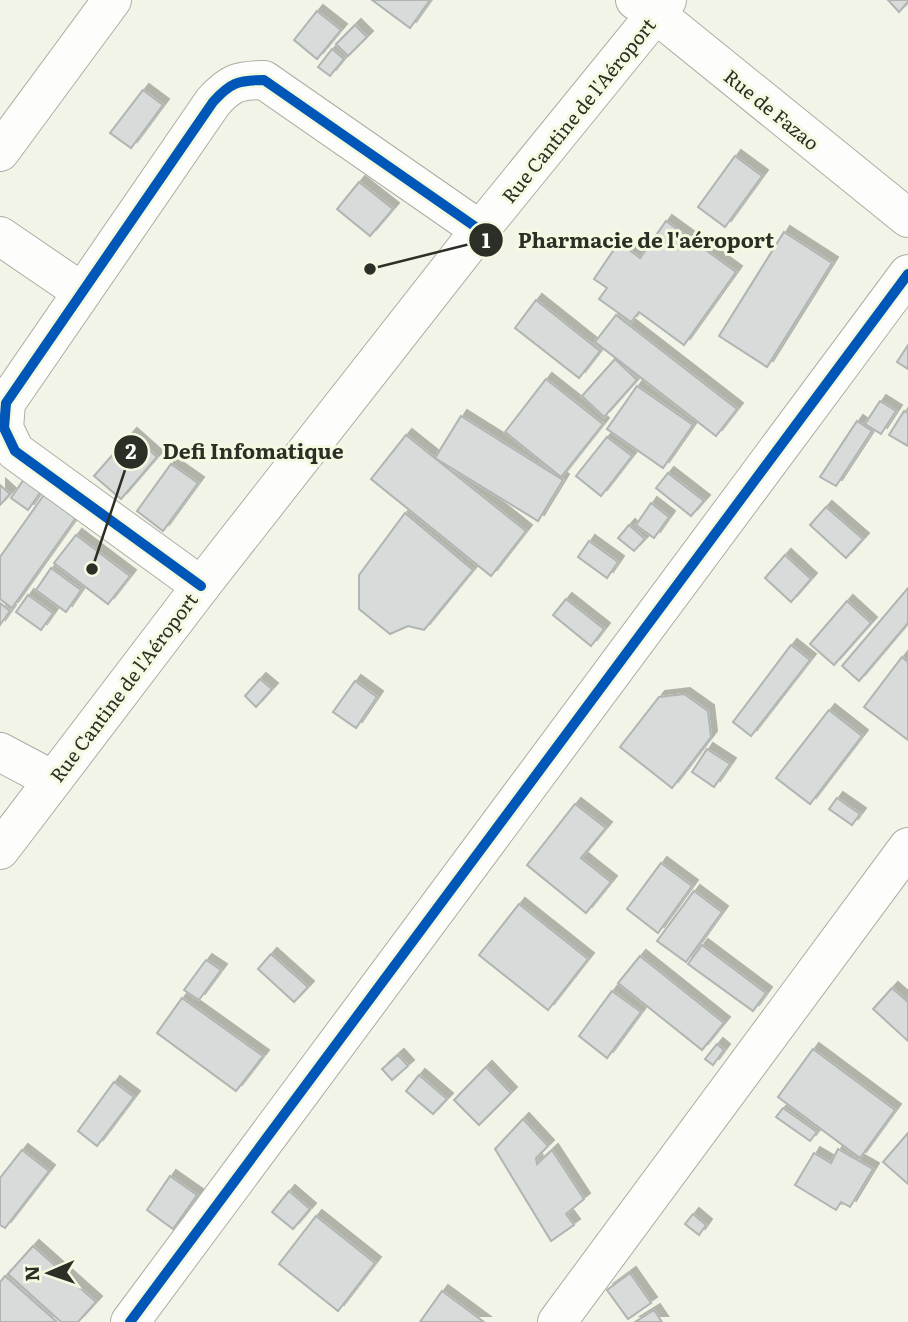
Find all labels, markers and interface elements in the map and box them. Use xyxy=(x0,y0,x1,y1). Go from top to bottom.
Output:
street label: Rue Cantine de l'Aéroport xyxy=(495,11,662,208)
street label: Rue de Fazao xyxy=(718,62,826,156)
callout: Pharmacie de l'aéroport xyxy=(469,219,788,261)
text: 1 xyxy=(482,223,491,254)
text: Pharmacie de l'aéroport xyxy=(518,223,775,254)
callout: Defi Infomatique xyxy=(113,431,357,473)
text: 2 xyxy=(125,434,137,465)
text: Defi Infomatique xyxy=(162,434,344,465)
street label: Rue Cantine de l'Aéroport xyxy=(42,586,204,788)
north arrow xyxy=(14,1238,84,1308)
text: N xyxy=(17,1265,45,1282)

